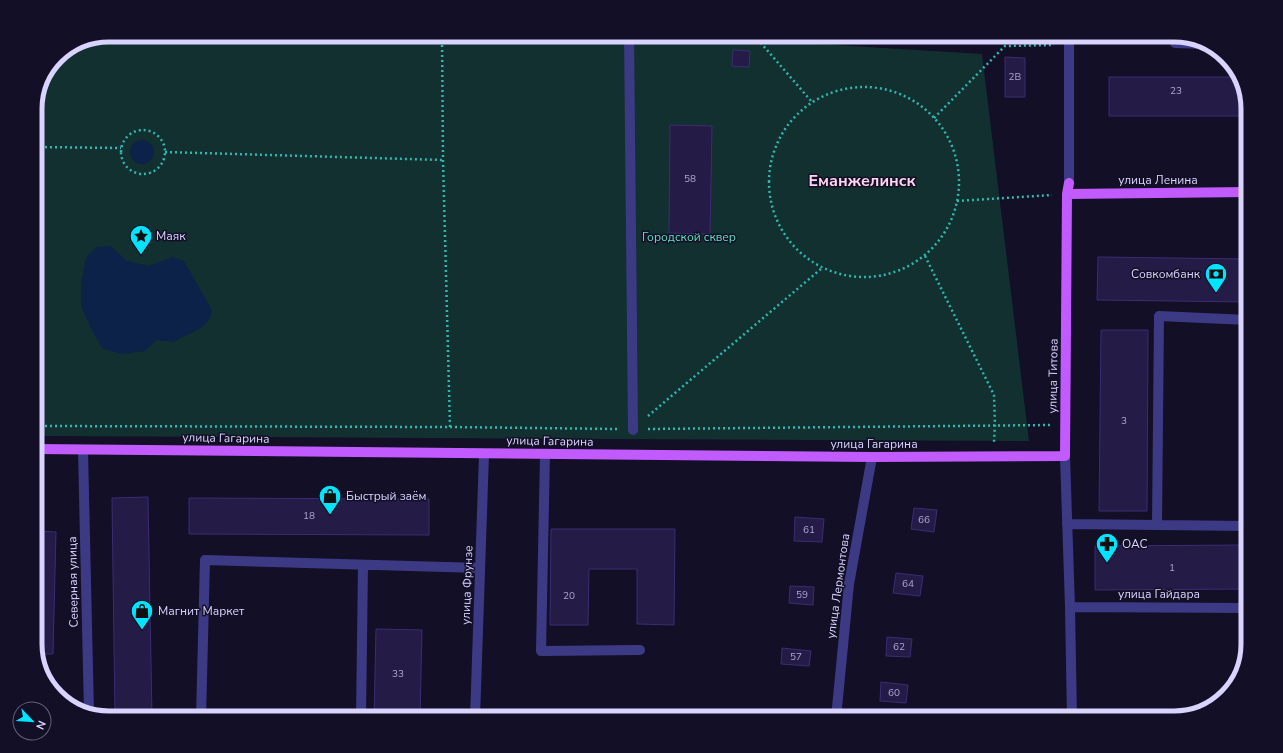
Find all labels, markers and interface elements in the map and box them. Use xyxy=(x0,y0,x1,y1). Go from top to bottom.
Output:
house number: 2В xyxy=(1009,70,1022,84)
house number: 23 xyxy=(1170,84,1182,98)
district label: Еманжелинск xyxy=(809,170,917,192)
house number: 58 xyxy=(684,172,696,186)
street label: улица Ленина xyxy=(1118,172,1198,188)
place icon: Маяк xyxy=(128,223,154,256)
place label: Маяк xyxy=(156,228,186,244)
park label: Городской сквер xyxy=(642,229,736,245)
bank icon: Совкомбанк xyxy=(1203,261,1229,294)
place label: Совкомбанк xyxy=(1131,266,1201,282)
street label: улица Титова xyxy=(1044,338,1062,414)
house number: 3 xyxy=(1121,414,1127,428)
street label: улица Гагарина xyxy=(182,429,270,447)
street label: улица Гагарина xyxy=(506,432,594,450)
street label: улица Гагарина xyxy=(830,436,918,452)
shop icon: Быстрый заём xyxy=(317,483,343,516)
place label: Быстрый заём xyxy=(346,488,427,504)
house number: 18 xyxy=(303,509,315,523)
house number: 66 xyxy=(918,513,930,527)
house number: 61 xyxy=(803,523,815,537)
pharmacy icon: ОАС xyxy=(1094,531,1120,564)
street label: улица Лермонтова xyxy=(823,532,853,640)
street label: Северная улица xyxy=(64,536,82,628)
place label: ОАС xyxy=(1122,536,1148,552)
street label: улица Фрунзе xyxy=(458,545,476,625)
house number: 1 xyxy=(1169,561,1175,575)
house number: 64 xyxy=(902,577,914,591)
street label: улица Гайдара xyxy=(1118,586,1200,602)
house number: 59 xyxy=(796,588,808,602)
house number: 20 xyxy=(563,589,575,603)
shop icon: Магнит Маркет xyxy=(129,598,155,631)
place label: Магнит Маркет xyxy=(158,603,245,619)
house number: 62 xyxy=(893,640,905,654)
house number: 57 xyxy=(790,650,802,664)
house number: 33 xyxy=(392,667,404,681)
house number: 60 xyxy=(888,686,900,700)
north arrow xyxy=(12,701,52,741)
text: N xyxy=(32,718,49,732)

